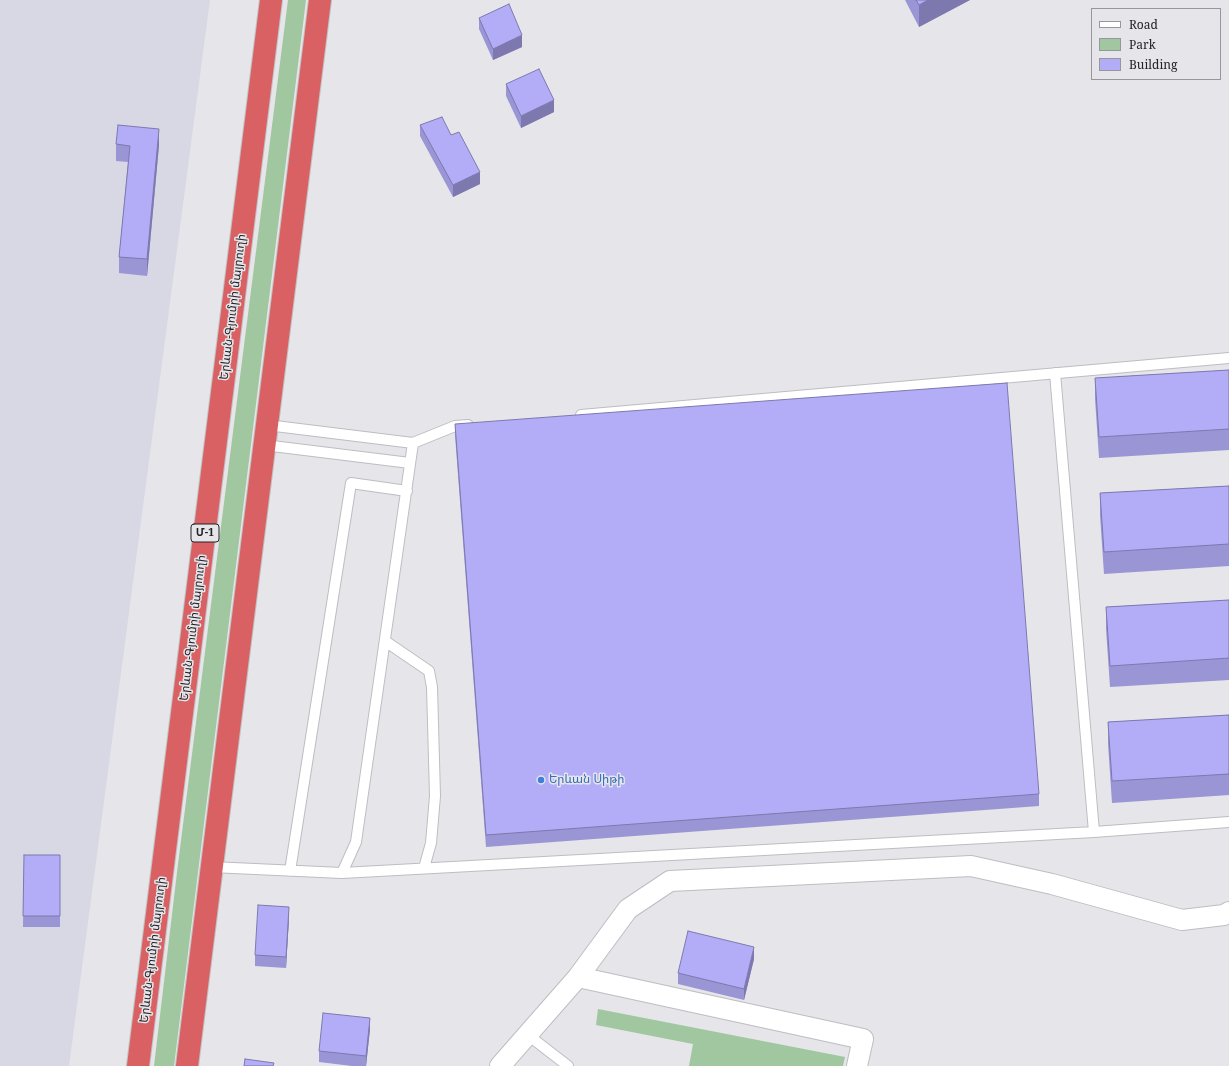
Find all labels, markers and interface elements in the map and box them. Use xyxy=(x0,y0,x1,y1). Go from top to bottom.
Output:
legend xyxy=(1091,8,1221,80)
text: Road xyxy=(1129,16,1158,33)
text: Park xyxy=(1129,36,1156,53)
text: Building xyxy=(1129,56,1177,73)
street label: Երևան-Գյումրի մայրուղի xyxy=(217,233,249,381)
road number: Մ-1 xyxy=(191,524,219,542)
street label: Երևան-Գյումրի մայրուղի xyxy=(177,554,209,702)
place label: Երևան Սիթի xyxy=(549,773,624,787)
marker: Երևան Սիթի xyxy=(536,775,546,785)
street label: Երևան-Գյումրի մայրուղի xyxy=(137,876,169,1024)

